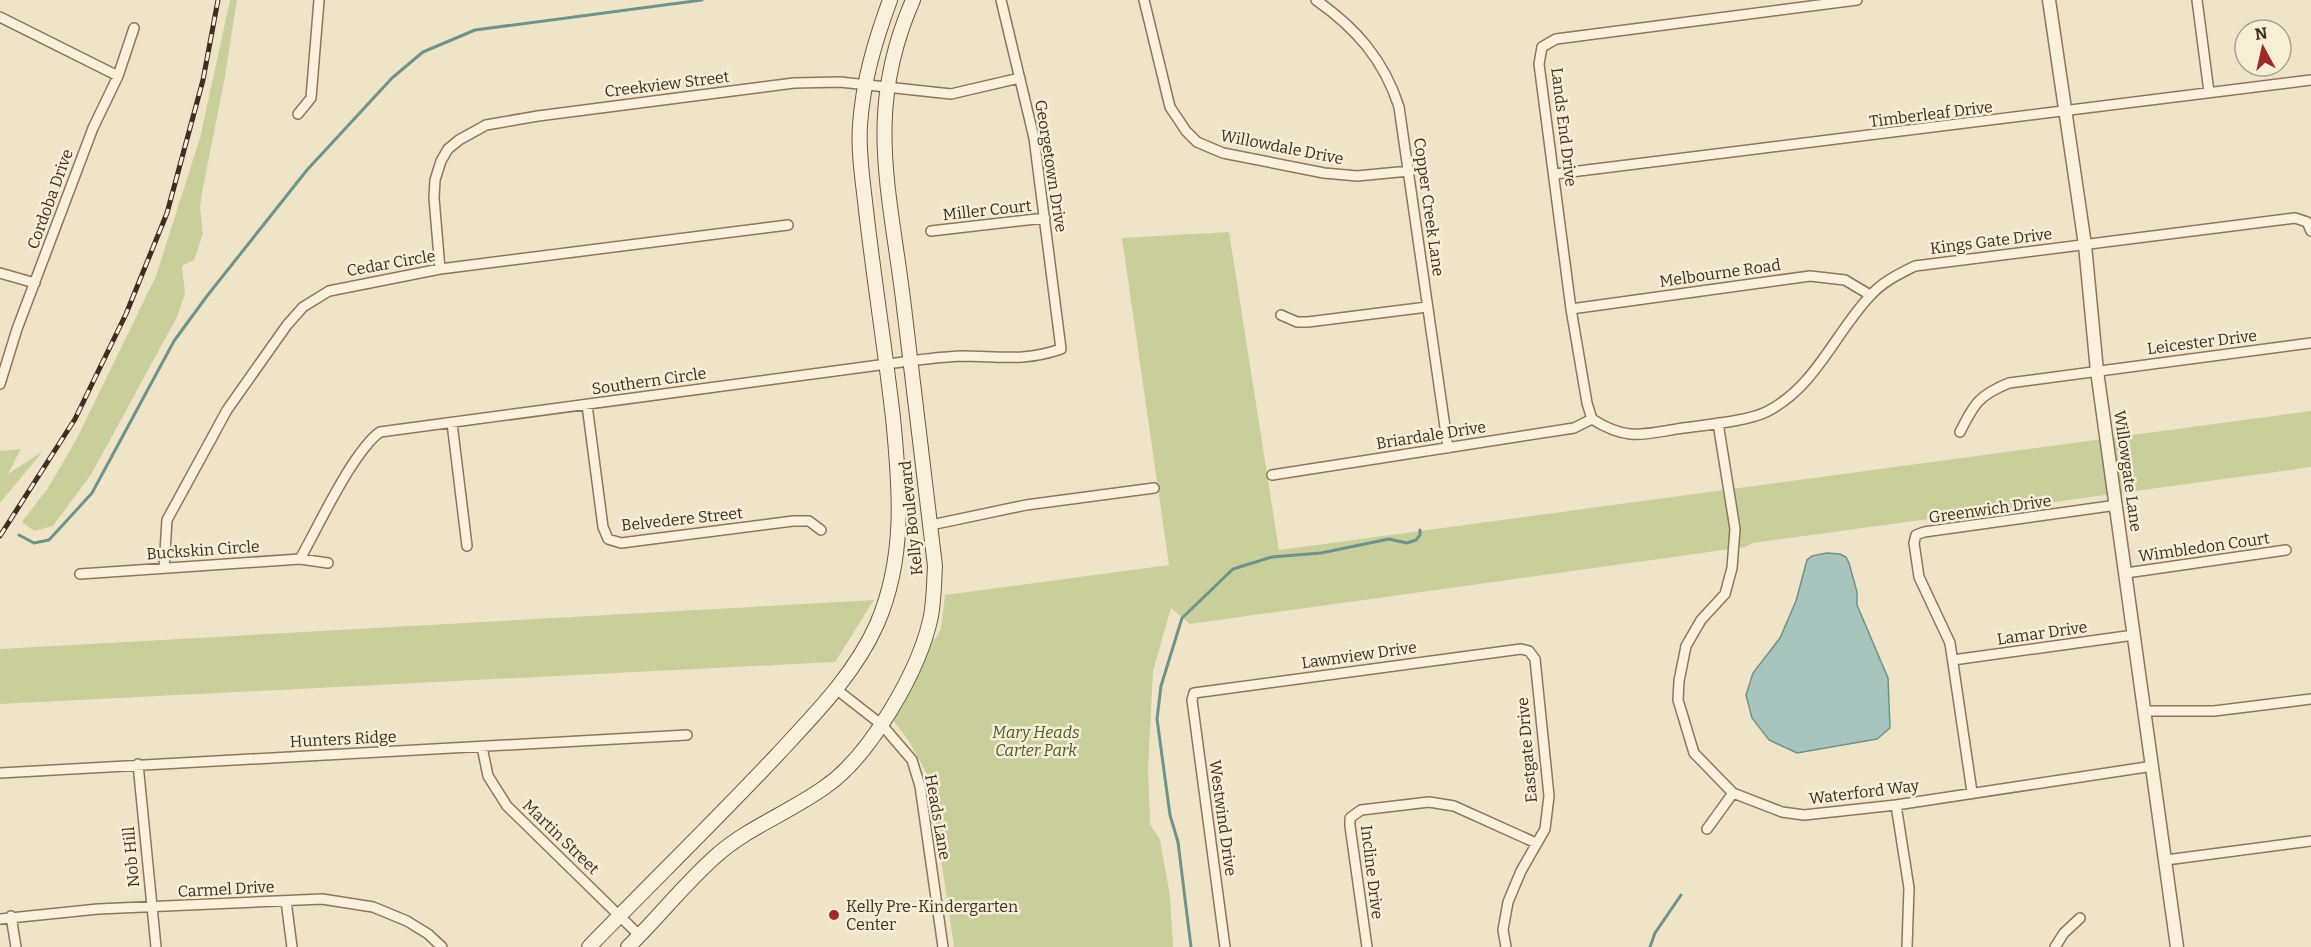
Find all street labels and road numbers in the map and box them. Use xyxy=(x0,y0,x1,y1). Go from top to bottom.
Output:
street label: Lands End Drive xyxy=(1547,66,1581,188)
street label: Creekview Street xyxy=(603,67,731,101)
street label: Timberleaf Drive xyxy=(1868,97,1994,131)
street label: Georgetown Drive xyxy=(1031,98,1071,234)
street label: Willowdale Drive xyxy=(1219,126,1345,168)
street label: Copper Creek Lane xyxy=(1410,136,1448,278)
street label: Cordoba Drive xyxy=(23,146,77,252)
street label: Miller Court xyxy=(942,196,1033,224)
street label: Kings Gate Drive xyxy=(1929,224,2053,258)
street label: Cedar Circle xyxy=(345,246,437,280)
street label: Melbourne Road xyxy=(1658,255,1782,291)
street label: Leicester Drive xyxy=(2146,326,2258,358)
street label: Southern Circle xyxy=(590,364,708,398)
street label: Willowgate Lane xyxy=(2110,409,2146,533)
street label: Briardale Drive xyxy=(1375,417,1487,453)
street label: Kelly Boulevard xyxy=(895,459,926,576)
street label: Greenwich Drive xyxy=(1927,491,2053,527)
street label: Belvedere Street xyxy=(620,503,744,535)
street label: Wimbledon Court xyxy=(2137,528,2271,566)
street label: Buckskin Circle xyxy=(146,537,260,563)
street label: Lamar Drive xyxy=(1996,617,2088,649)
street label: Lawnview Drive xyxy=(1300,637,1418,673)
street label: Eastgate Drive xyxy=(1513,696,1541,804)
street label: Hunters Ridge xyxy=(289,727,397,751)
street label: Westwind Drive xyxy=(1205,759,1241,877)
street label: Heads Lane xyxy=(921,773,955,861)
street label: Waterford Way xyxy=(1808,776,1921,808)
street label: Martin Street xyxy=(519,796,603,878)
street label: Incline Drive xyxy=(1357,824,1387,920)
street label: Nob Hill xyxy=(119,826,143,888)
street label: Carmel Drive xyxy=(177,877,275,901)

